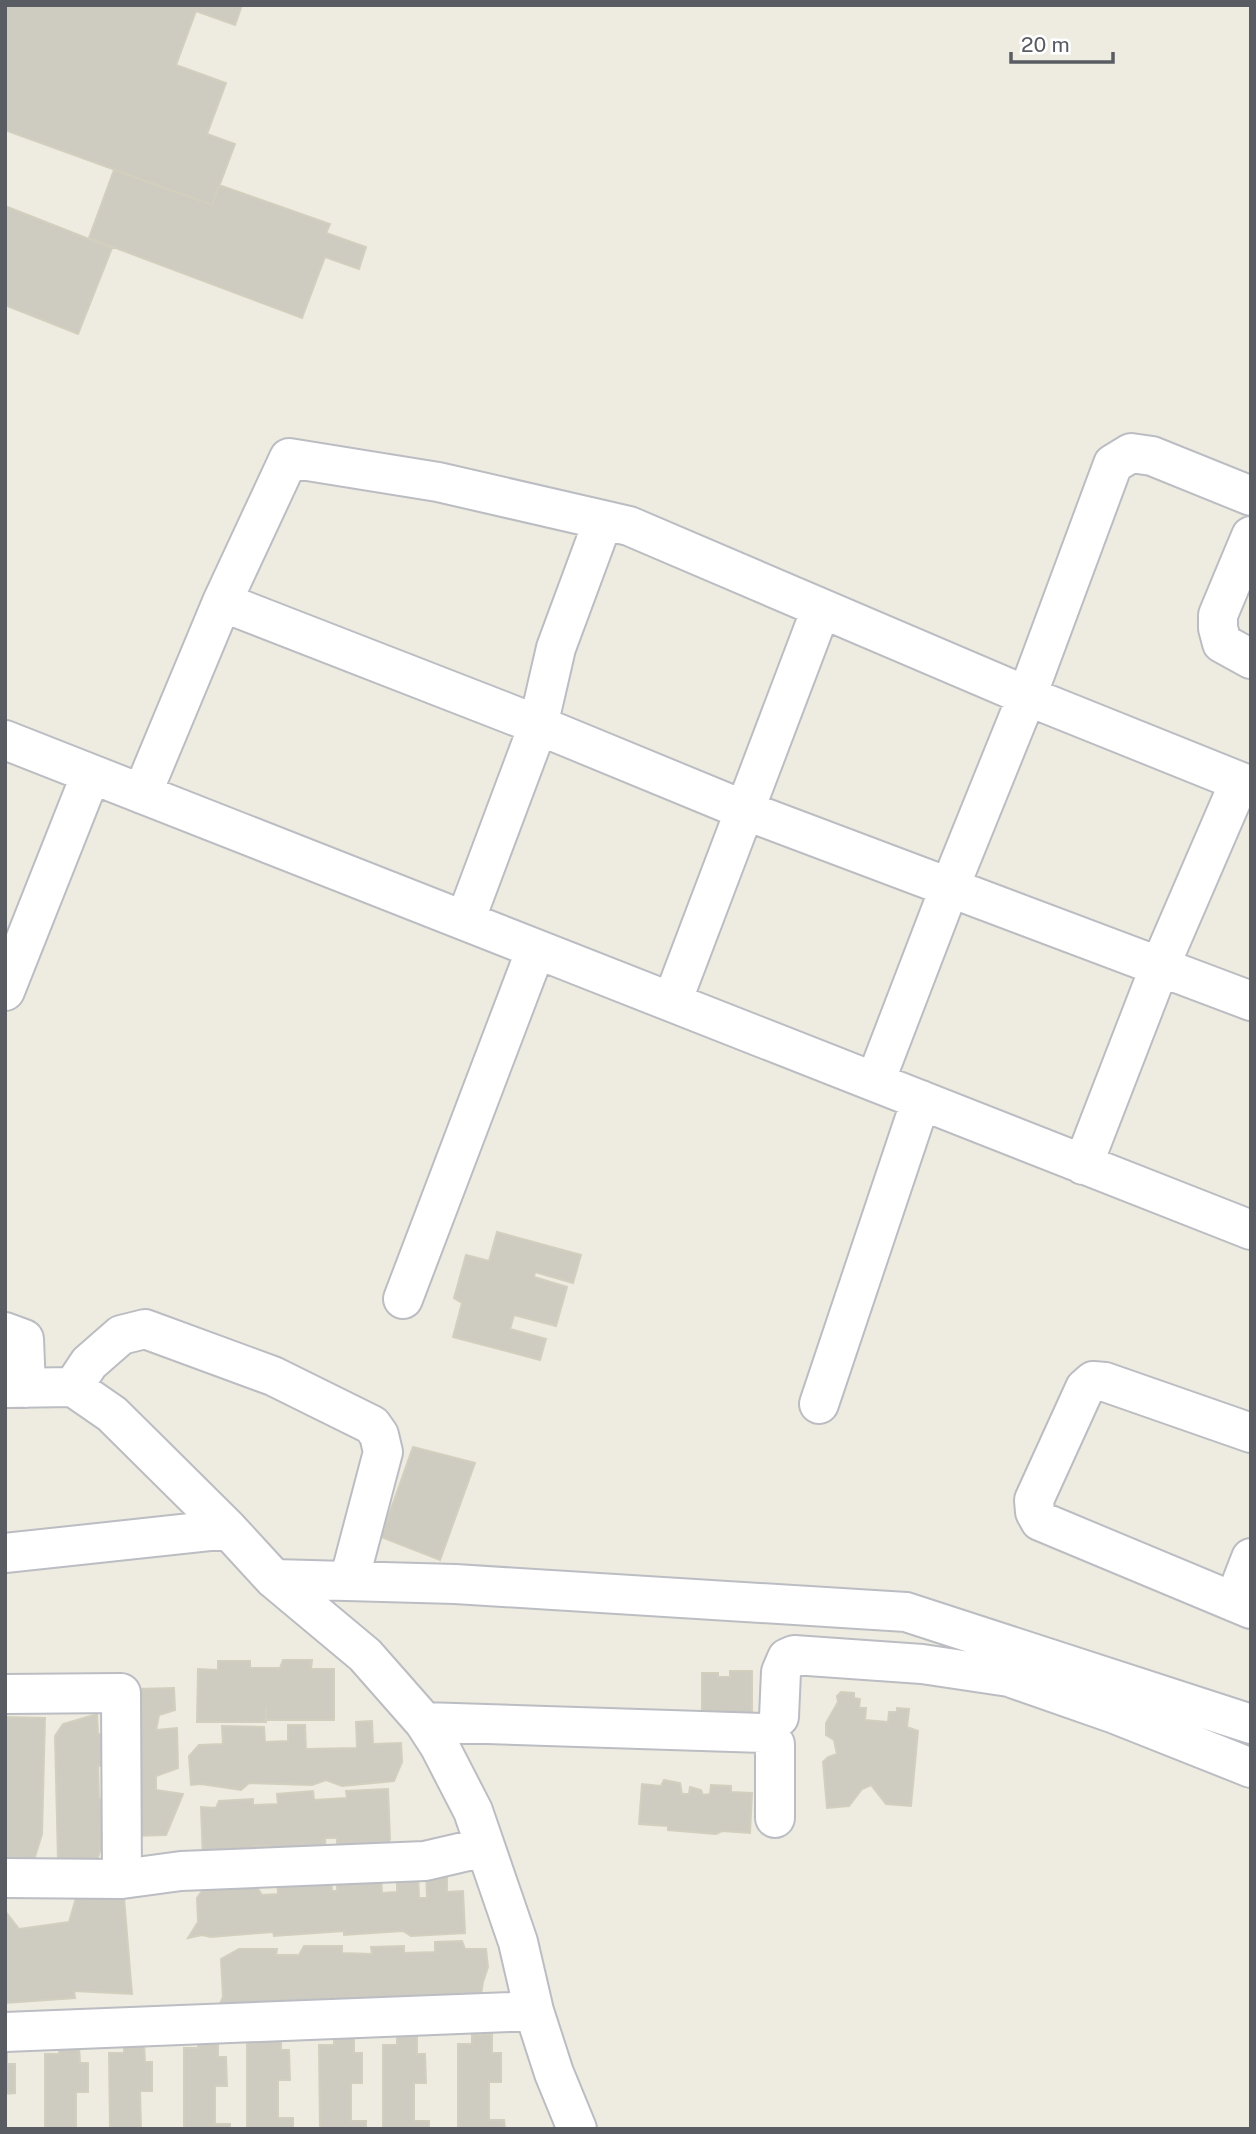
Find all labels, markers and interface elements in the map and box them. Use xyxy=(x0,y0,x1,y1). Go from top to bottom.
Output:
scale bar xyxy=(1011,21,1112,65)
text: 20 m xyxy=(1021,32,1070,57)

